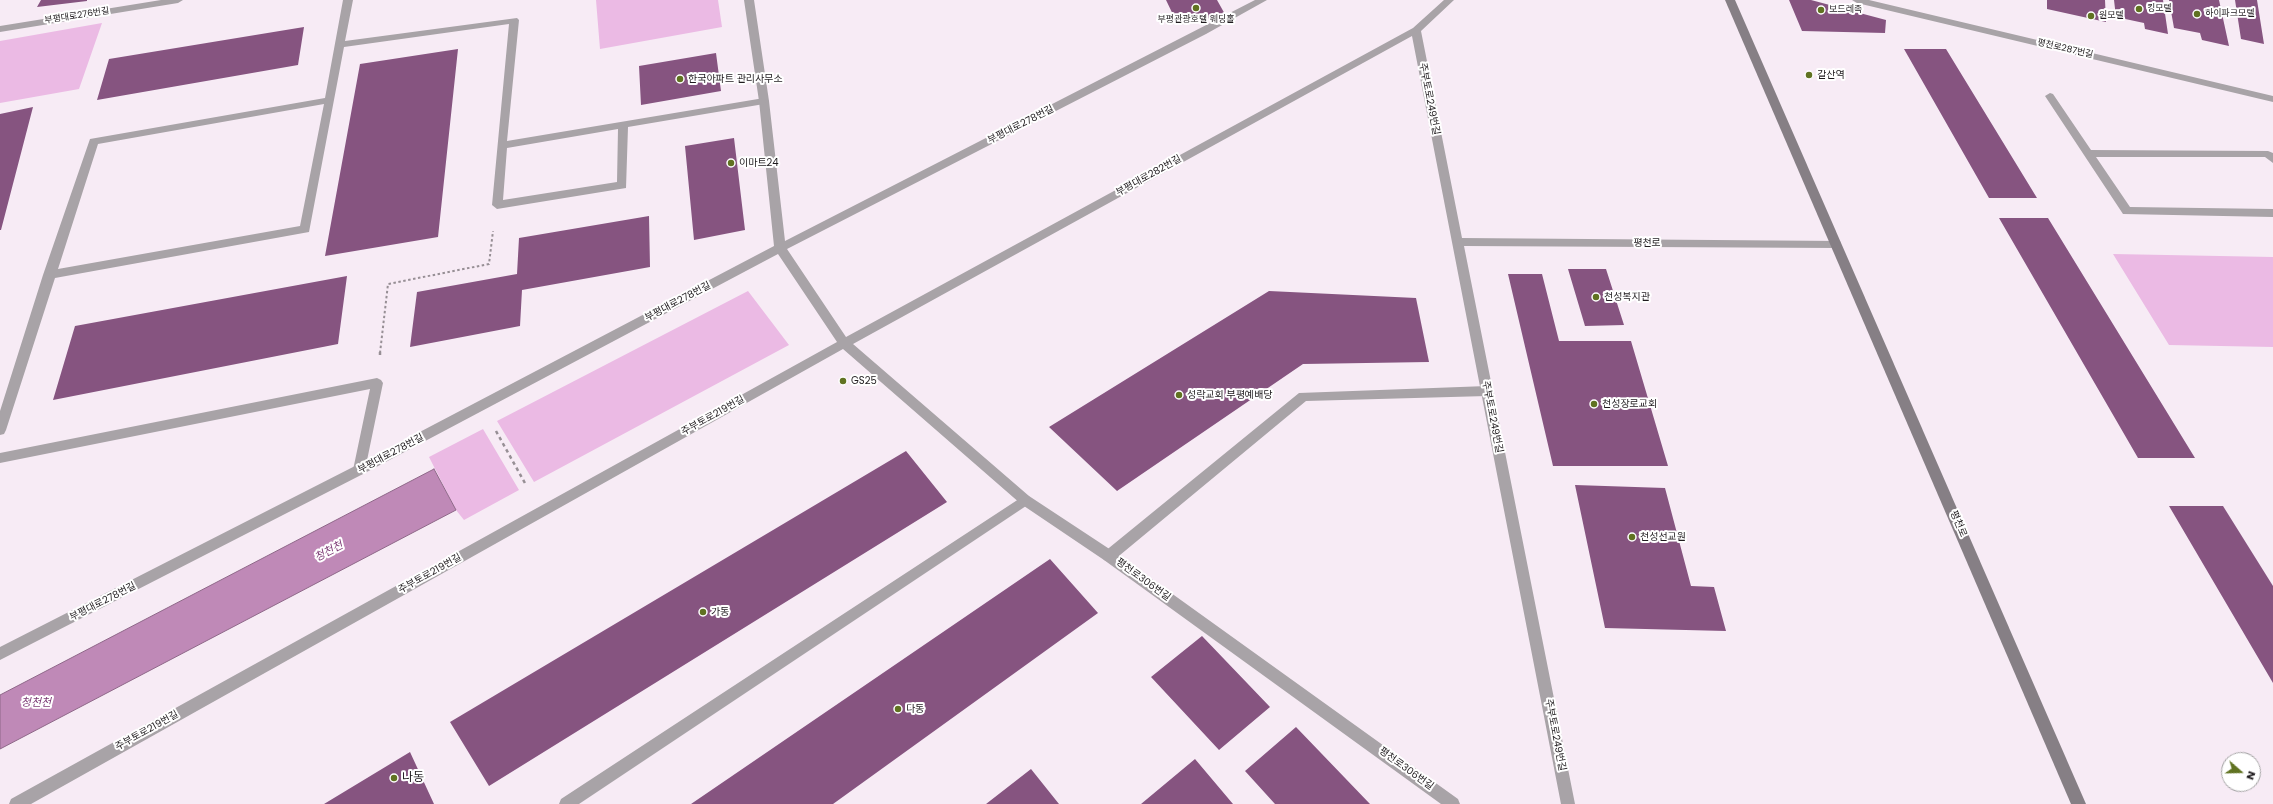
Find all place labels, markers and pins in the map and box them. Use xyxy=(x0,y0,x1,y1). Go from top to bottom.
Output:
marker: 부평관광호텔 웨딩홀 xyxy=(1191,3,1201,13)
marker: 킹모텔 xyxy=(2134,4,2144,14)
place label: 킹모텔 xyxy=(2147,4,2172,14)
marker: 보드레족 xyxy=(1816,5,1826,15)
place label: 보드레족 xyxy=(1829,5,1862,15)
marker: 하이파크모텔 xyxy=(2192,9,2202,19)
place label: 하이파크모텔 xyxy=(2205,9,2255,19)
marker: 원모텔 xyxy=(2086,11,2096,21)
place label: 원모텔 xyxy=(2099,11,2124,21)
place label: 부평관광호텔 웨딩홀 xyxy=(1158,15,1234,25)
place label: 갈산역 xyxy=(1817,69,1845,81)
marker: 갈산역 xyxy=(1804,70,1814,80)
place label: 한국아파트 관리사무소 xyxy=(688,73,783,85)
marker: 한국아파트 관리사무소 xyxy=(675,74,685,84)
place label: 이마트24 xyxy=(739,157,779,169)
marker: 이마트24 xyxy=(726,158,736,168)
place label: 천성복지관 xyxy=(1604,291,1650,303)
marker: 천성복지관 xyxy=(1591,292,1601,302)
place label: GS25 xyxy=(851,375,877,387)
marker: GS25 xyxy=(838,376,848,386)
place label: 성락교회 부평예배당 xyxy=(1187,389,1272,401)
marker: 성락교회 부평예배당 xyxy=(1174,390,1184,400)
place label: 천성장로교회 xyxy=(1602,398,1657,410)
marker: 천성장로교회 xyxy=(1589,399,1599,409)
place label: 천성선교원 xyxy=(1640,531,1686,543)
marker: 천성선교원 xyxy=(1627,532,1637,542)
place label: 가동 xyxy=(711,606,729,618)
marker: 가동 xyxy=(698,607,708,617)
place label: 다동 xyxy=(906,703,924,715)
marker: 다동 xyxy=(893,704,903,714)
place label: 나동 xyxy=(402,771,424,785)
marker: 나동 xyxy=(389,773,399,783)

